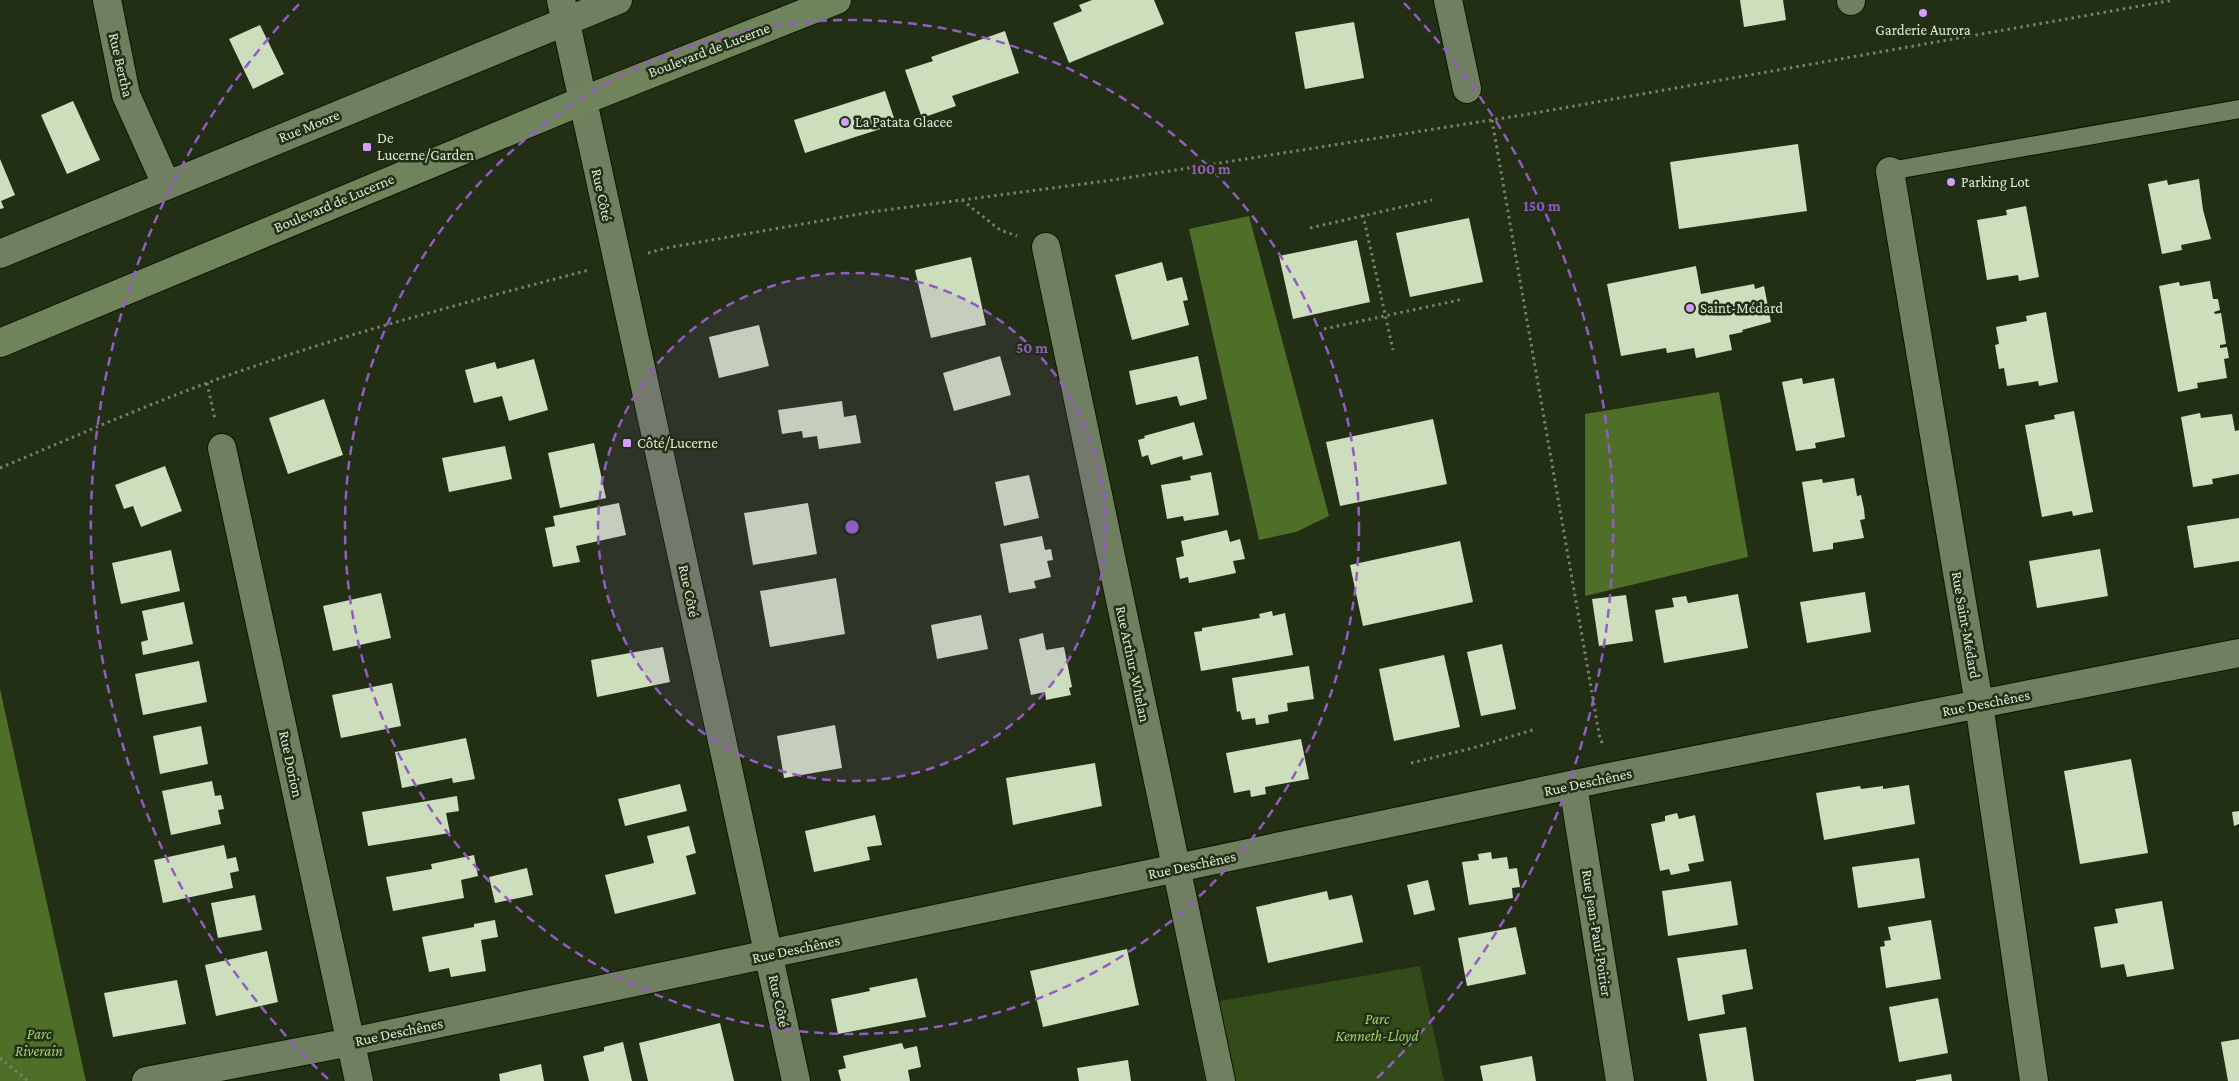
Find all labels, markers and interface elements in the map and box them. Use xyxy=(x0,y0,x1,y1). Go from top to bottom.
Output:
marker: Garderie Aurora xyxy=(1917,7,1929,19)
street label: Boulevard de Lucerne xyxy=(646,19,772,81)
place label: Garderie Aurora xyxy=(1875,22,1971,38)
street label: Rue Bertha xyxy=(106,31,136,99)
street label: Rue Moore xyxy=(276,106,342,145)
place label: La Patata Glacee xyxy=(855,114,953,130)
marker: La Patata Glacee xyxy=(839,116,851,128)
place label: De Lucerne/Garden xyxy=(377,130,474,163)
marker: De Lucerne/Garden xyxy=(361,141,373,153)
text: 100 m xyxy=(1191,161,1231,177)
street label: Rue Côté xyxy=(589,167,615,223)
street label: Boulevard de Lucerne xyxy=(272,170,397,236)
place label: Parking Lot xyxy=(1961,174,2031,191)
marker: Parking Lot xyxy=(1945,176,1957,188)
text: 150 m xyxy=(1523,198,1561,214)
place label: Saint-Médard xyxy=(1700,300,1783,316)
marker: Saint-Médard xyxy=(1684,302,1696,314)
text: 50 m xyxy=(1016,340,1048,356)
place label: Côté/Lucerne xyxy=(637,435,718,451)
marker: Côté/Lucerne xyxy=(621,437,633,449)
centre of rings xyxy=(843,518,861,536)
street label: Rue Côté xyxy=(676,563,702,619)
street label: Rue Saint-Médard xyxy=(1949,570,1983,680)
street label: Rue Arthur-Whelan xyxy=(1113,605,1153,723)
street label: Rue Deschênes xyxy=(1941,687,2031,719)
street label: Rue Dorion xyxy=(276,729,306,799)
street label: Rue Deschênes xyxy=(1543,765,1633,799)
street label: Rue Deschênes xyxy=(1147,848,1237,882)
street label: Rue Jean-Paul-Poirier xyxy=(1578,868,1615,998)
street label: Rue Deschênes xyxy=(751,932,841,966)
street label: Rue Côté xyxy=(766,973,792,1029)
park label: Parc Kenneth-Lloyd xyxy=(1336,1011,1419,1045)
street label: Rue Deschênes xyxy=(354,1015,444,1049)
park label: Parc Riverain xyxy=(15,1026,63,1059)

